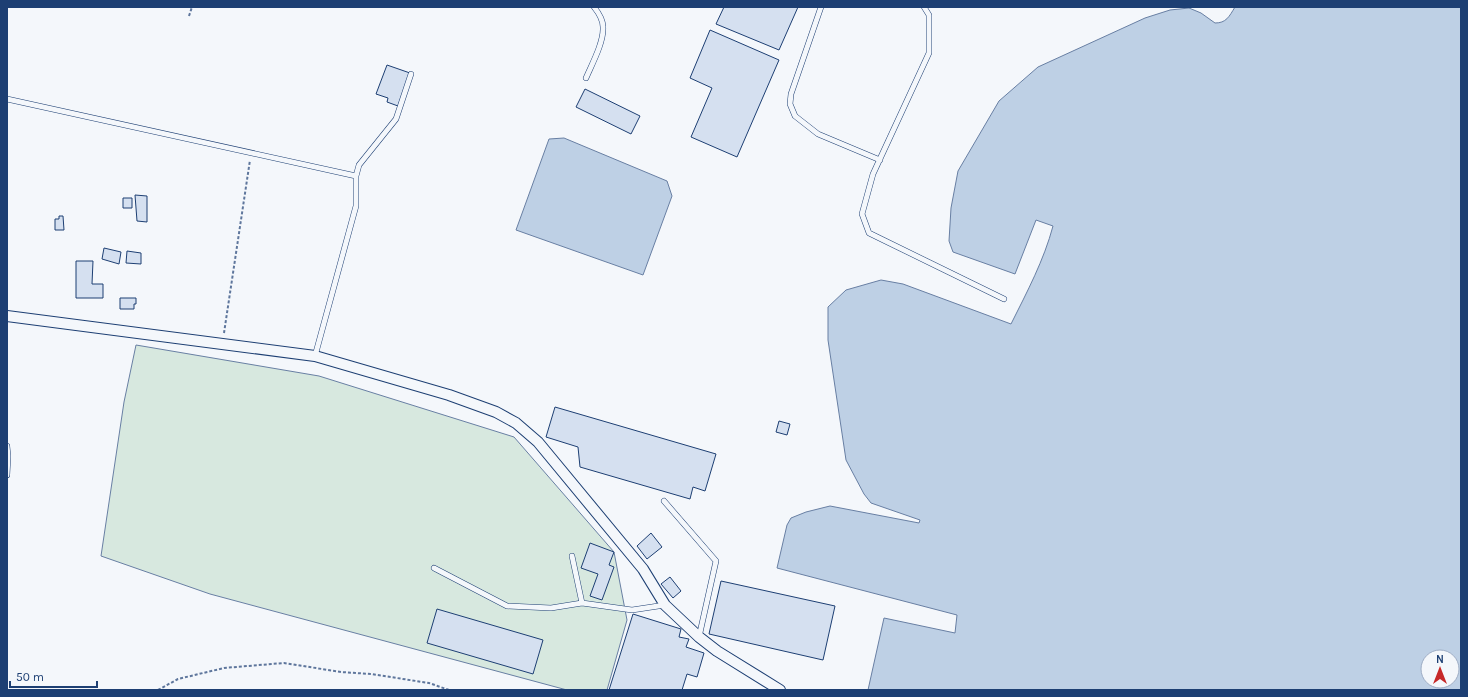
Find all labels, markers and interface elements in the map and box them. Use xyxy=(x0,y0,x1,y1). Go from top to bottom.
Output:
north arrow xyxy=(1420,649,1460,689)
text: N xyxy=(1436,653,1444,666)
scale bar xyxy=(10,663,97,689)
text: 50 m xyxy=(16,670,44,684)

